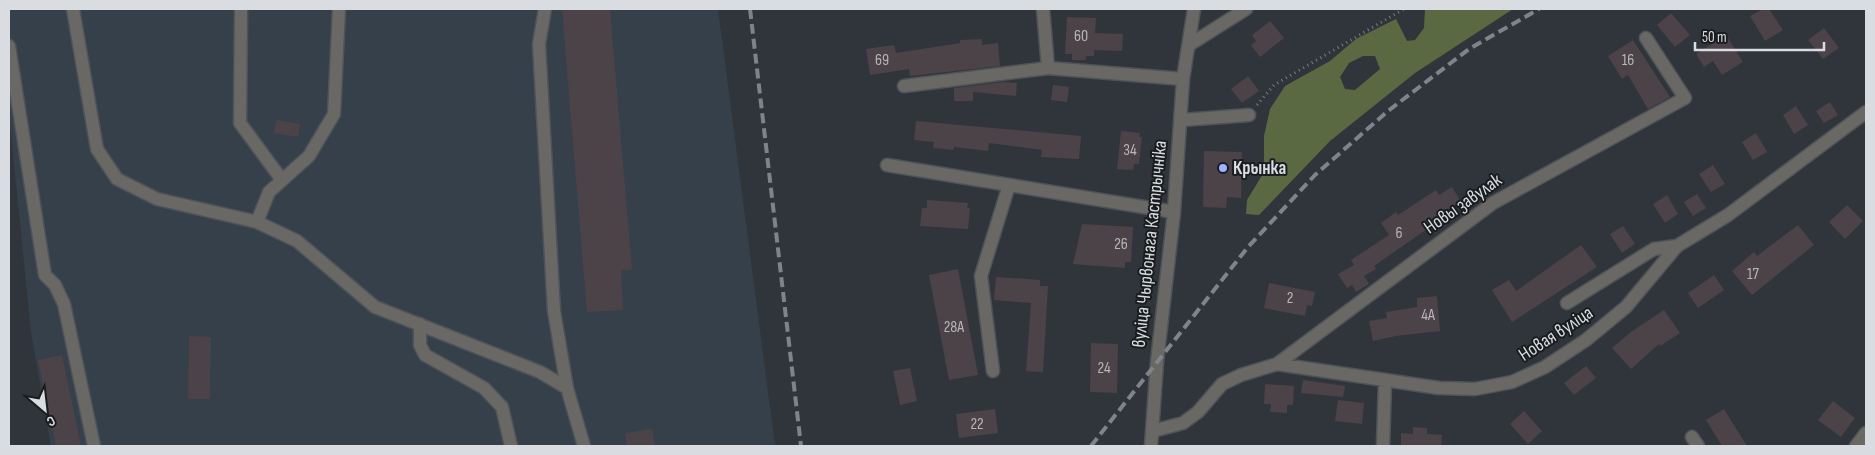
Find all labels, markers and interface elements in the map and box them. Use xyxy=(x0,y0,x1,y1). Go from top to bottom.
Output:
scale bar xyxy=(1695,20,1824,52)
house number: 60 xyxy=(1074,27,1088,46)
text: 50 m xyxy=(1702,28,1727,47)
house number: 69 xyxy=(875,51,889,70)
house number: 16 xyxy=(1622,51,1634,70)
street label: вуліца Чырвонага Кастрычніка xyxy=(1128,139,1172,349)
house number: 34 xyxy=(1123,141,1137,160)
place label: Крынка xyxy=(1233,157,1286,180)
marker: Крынка xyxy=(1217,162,1229,174)
street label: Новы завулак xyxy=(1420,168,1507,239)
house number: 6 xyxy=(1395,224,1403,243)
house number: 26 xyxy=(1114,235,1128,254)
house number: 17 xyxy=(1747,265,1760,284)
house number: 2 xyxy=(1287,289,1293,308)
street label: Новая вуліца xyxy=(1515,301,1597,367)
house number: 4А xyxy=(1421,306,1435,325)
house number: 28А xyxy=(944,318,964,337)
house number: 24 xyxy=(1097,359,1111,378)
north arrow xyxy=(20,385,70,435)
text: С xyxy=(44,412,58,430)
house number: 22 xyxy=(970,415,984,434)

